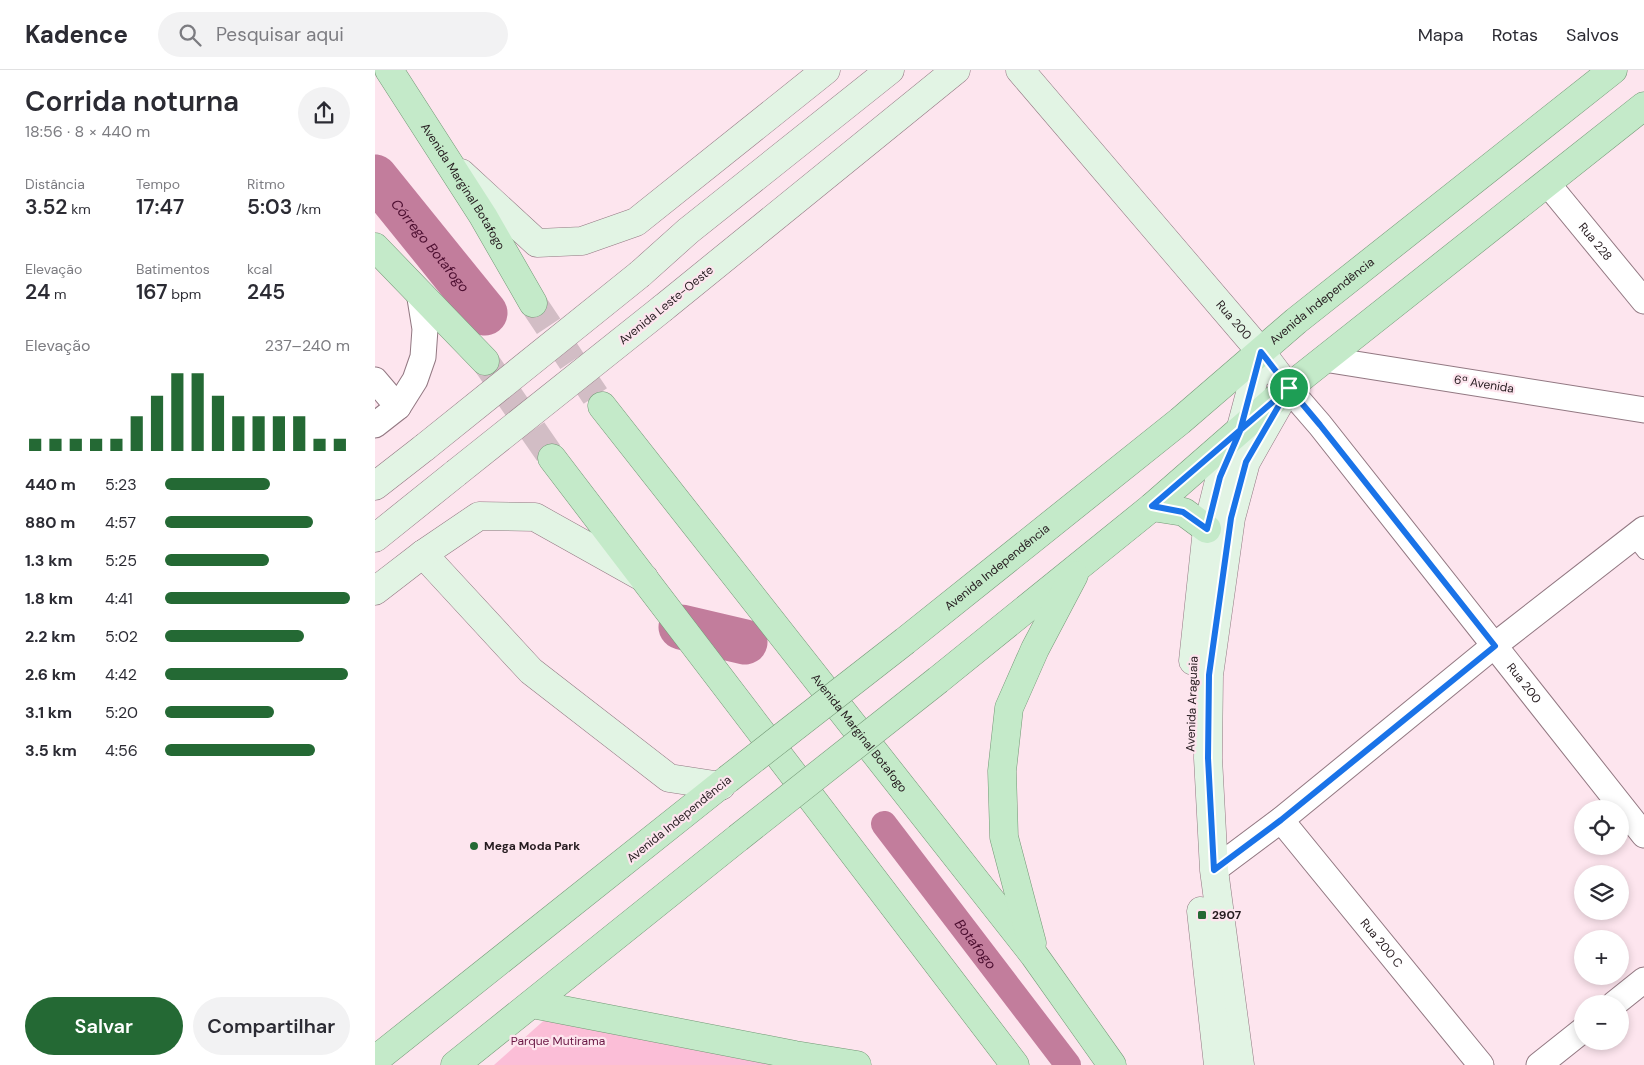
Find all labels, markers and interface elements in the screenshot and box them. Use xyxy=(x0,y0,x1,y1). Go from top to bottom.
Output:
search box xyxy=(158,12,508,57)
text: Kadence xyxy=(25,19,128,50)
icon: search xyxy=(176,21,204,49)
text: Pesquisar aqui xyxy=(216,22,344,47)
text: Mapa xyxy=(1418,23,1464,47)
text: Rotas xyxy=(1492,23,1538,47)
text: Salvos xyxy=(1566,23,1619,47)
text: Corrida noturna xyxy=(25,83,239,120)
button: share xyxy=(298,87,350,139)
street label: Avenida Marginal Botafogo xyxy=(417,120,509,253)
text: 18:56 · 8 × 440 m xyxy=(25,121,150,142)
text: Distância xyxy=(25,175,85,193)
text: Tempo xyxy=(136,175,180,193)
text: Ritmo xyxy=(247,175,285,193)
text: 3.52 xyxy=(25,193,67,221)
text: 17:47 xyxy=(136,193,184,221)
text: 5:03 xyxy=(247,193,292,221)
water label: Córrego Botafogo xyxy=(387,195,473,296)
text: km xyxy=(67,200,91,218)
text: /km xyxy=(292,200,321,218)
street label: Rua 228 xyxy=(1575,219,1616,264)
street label: Avenida Independência xyxy=(1266,254,1378,348)
text: Elevação xyxy=(25,260,82,278)
text: Batimentos xyxy=(136,260,210,278)
text: kcal xyxy=(247,260,272,278)
street label: Avenida Leste-Oeste xyxy=(616,262,717,348)
text: 24 xyxy=(25,278,50,306)
text: 167 xyxy=(136,278,168,306)
text: 245 xyxy=(247,278,285,306)
text: m xyxy=(50,285,67,303)
text: bpm xyxy=(168,285,201,303)
street label: Rua 200 xyxy=(1212,297,1255,343)
text: Elevação xyxy=(25,335,90,356)
text: 237–240 m xyxy=(265,335,350,356)
pin xyxy=(1268,367,1310,409)
street label: 6ª Avenida xyxy=(1453,371,1515,397)
icon: arrive xyxy=(1275,374,1303,402)
text: 440 m xyxy=(25,474,76,495)
text: 5:23 xyxy=(105,474,137,495)
text: 880 m xyxy=(25,512,75,533)
text: 4:57 xyxy=(105,512,136,533)
street label: Avenida Independência xyxy=(941,520,1053,614)
text: 1.3 km xyxy=(25,550,73,571)
text: 5:25 xyxy=(105,550,137,571)
text: 1.8 km xyxy=(25,588,73,609)
text: 4:41 xyxy=(105,588,133,609)
text: 2.2 km xyxy=(25,626,76,647)
text: 5:02 xyxy=(105,626,138,647)
street label: Avenida Araguaia xyxy=(1182,656,1202,752)
street label: Rua 200 xyxy=(1503,660,1545,707)
text: 2.6 km xyxy=(25,664,76,685)
text: 4:42 xyxy=(105,664,137,685)
street label: Avenida Marginal Botafogo xyxy=(808,670,911,796)
text: 3.1 km xyxy=(25,702,72,723)
text: 5:20 xyxy=(105,702,138,723)
text: 3.5 km xyxy=(25,740,77,761)
text: 4:56 xyxy=(105,740,138,761)
street label: Avenida Independência xyxy=(623,772,735,866)
map controls xyxy=(1574,800,1629,1050)
button: locate xyxy=(1574,800,1629,855)
place label: Mega Moda Park xyxy=(484,838,580,854)
marker: Mega Moda Park xyxy=(468,840,480,852)
button: layers xyxy=(1574,865,1629,920)
place label: 2907 xyxy=(1212,907,1242,923)
marker: 2907 xyxy=(1196,909,1208,921)
water label: Botafogo xyxy=(951,915,1001,973)
street label: Rua 200 C xyxy=(1357,915,1407,971)
button: + xyxy=(1574,930,1629,985)
button: − xyxy=(1574,995,1629,1050)
button: Salvar xyxy=(25,997,183,1055)
button: Compartilhar xyxy=(193,997,350,1055)
park label: Parque Mutirama xyxy=(511,1033,605,1049)

